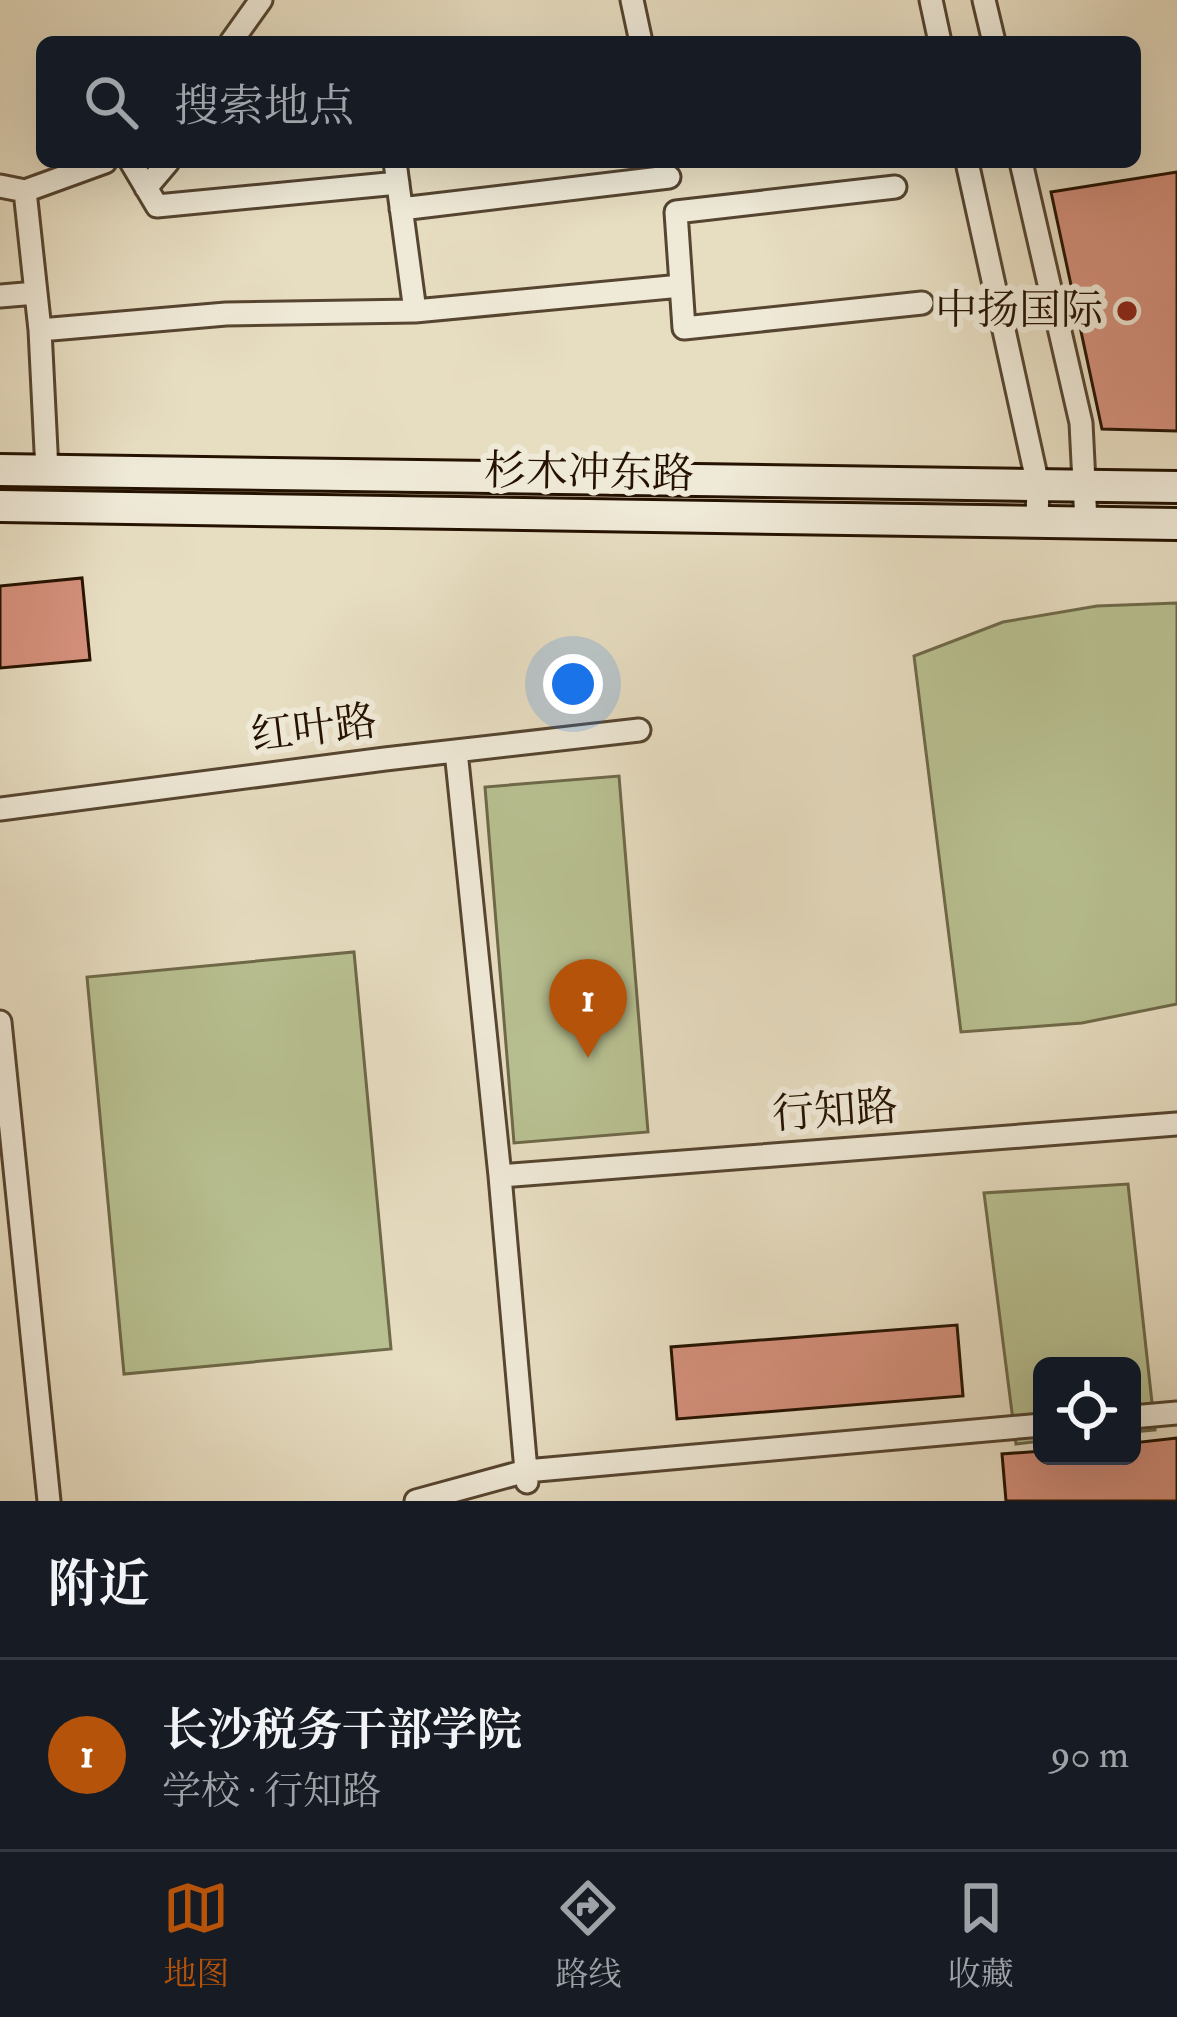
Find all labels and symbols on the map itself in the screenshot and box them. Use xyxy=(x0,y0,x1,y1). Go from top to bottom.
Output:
place label: 中扬国际 xyxy=(935,285,1103,337)
marker: 中扬国际 xyxy=(1114,298,1140,324)
street label: 杉木冲东路 xyxy=(484,445,694,501)
your location xyxy=(543,654,603,714)
street label: 红叶路 xyxy=(248,696,380,762)
pin: 1 xyxy=(549,959,627,1058)
street label: 行知路 xyxy=(770,1081,900,1141)

